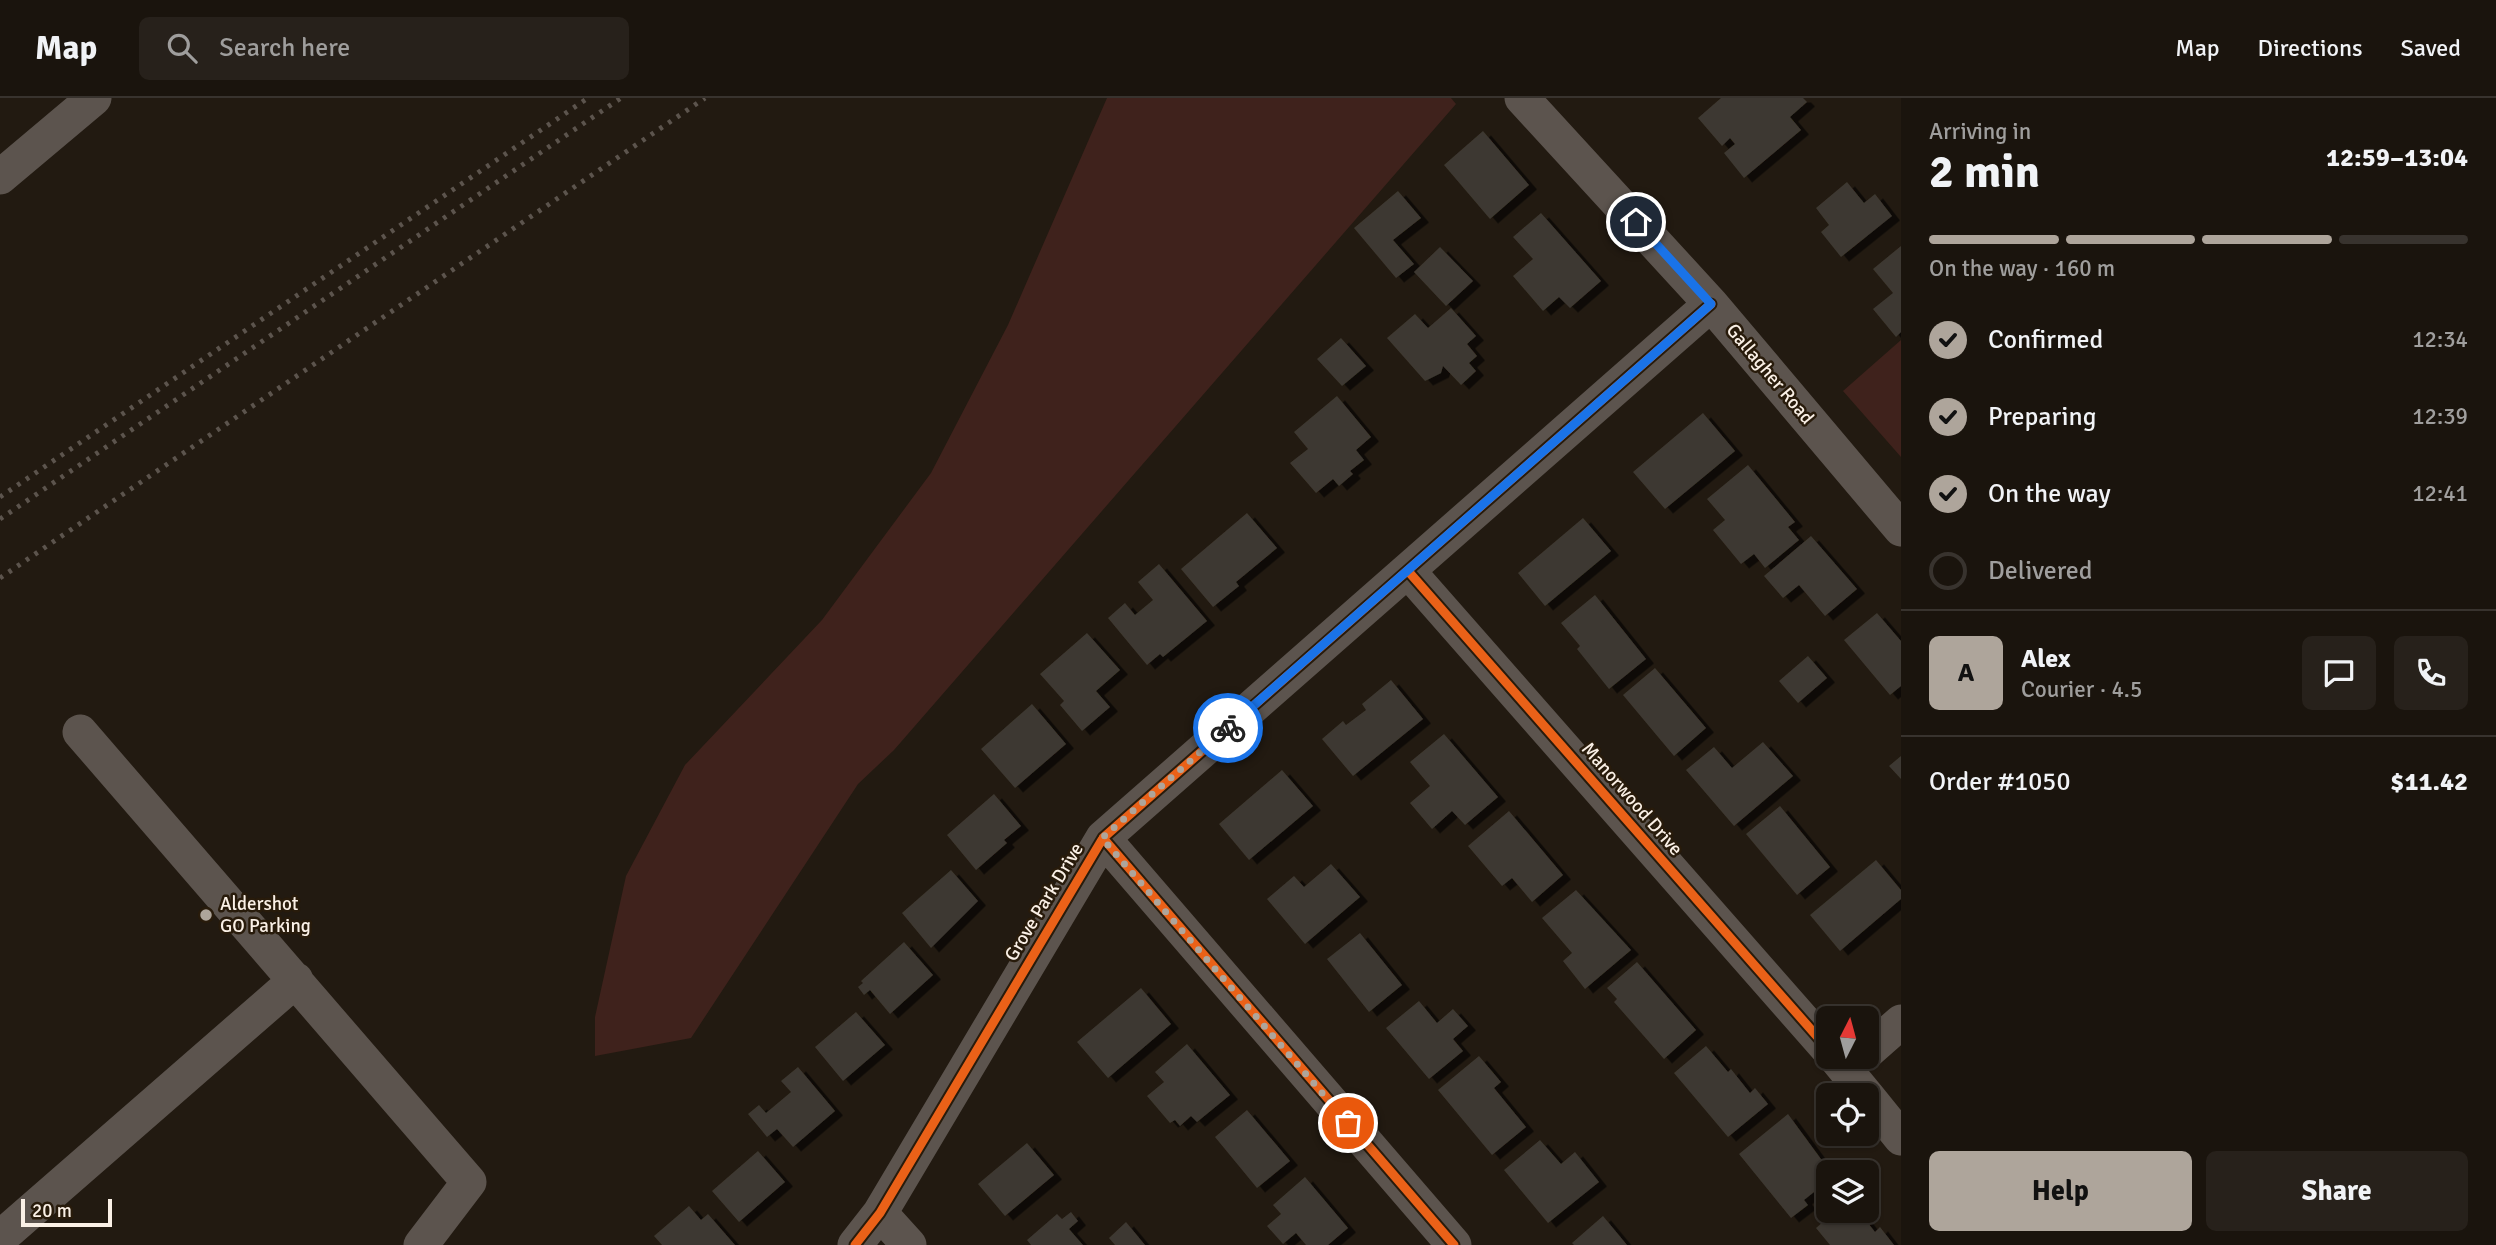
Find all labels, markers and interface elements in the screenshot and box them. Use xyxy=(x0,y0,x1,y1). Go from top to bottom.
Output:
search box xyxy=(139,17,629,80)
text: Map xyxy=(35,28,97,69)
icon: search xyxy=(163,29,201,67)
text: Search here xyxy=(219,32,350,64)
text: Map xyxy=(2175,33,2220,63)
text: Directions xyxy=(2258,33,2363,63)
text: Saved xyxy=(2401,33,2461,63)
text: Arriving in xyxy=(1929,117,2031,146)
text: 12:59–13:04 xyxy=(2326,142,2468,174)
text: 2 min xyxy=(1929,144,2040,200)
pin xyxy=(1606,192,1666,252)
icon: home xyxy=(1617,203,1655,241)
text: On the way · 160 m xyxy=(1929,254,2115,283)
street label: Gallagher Road xyxy=(1721,319,1819,429)
icon: check xyxy=(1929,321,1967,359)
text: Confirmed xyxy=(1988,324,2103,356)
text: 12:34 xyxy=(2412,325,2468,354)
icon: check xyxy=(1929,398,1967,436)
text: Preparing xyxy=(1988,401,2096,433)
text: 12:39 xyxy=(2412,402,2468,431)
icon: check xyxy=(1929,475,1967,513)
text: On the way xyxy=(1988,478,2111,510)
text: 12:41 xyxy=(2412,479,2468,508)
text: Delivered xyxy=(1988,555,2093,587)
button: chat xyxy=(2302,636,2376,710)
button: phone xyxy=(2394,636,2468,710)
text: Alex xyxy=(2021,643,2071,675)
text: A xyxy=(1958,657,1974,689)
text: Courier · 4.5 xyxy=(2021,675,2142,704)
courier xyxy=(1193,693,1263,763)
icon: bike xyxy=(1209,709,1247,747)
street label: Manorwood Drive xyxy=(1576,737,1688,861)
text: Order #1050 xyxy=(1929,766,2070,798)
text: $11.42 xyxy=(2390,766,2468,798)
street label: Grove Park Drive xyxy=(999,838,1089,966)
place label: Aldershot GO Parking xyxy=(220,892,311,938)
marker: Aldershot GO Parking xyxy=(198,907,214,923)
north arrow xyxy=(1816,1006,1880,1069)
map controls xyxy=(1816,1006,1879,1223)
button: locate xyxy=(1816,1083,1879,1146)
pin xyxy=(1318,1093,1378,1153)
icon: bag xyxy=(1329,1104,1367,1142)
button: Help xyxy=(1929,1151,2192,1231)
button: Share xyxy=(2206,1151,2468,1231)
button: layers xyxy=(1816,1160,1879,1223)
scale bar xyxy=(21,1196,112,1228)
text: 20 m xyxy=(32,1199,72,1223)

